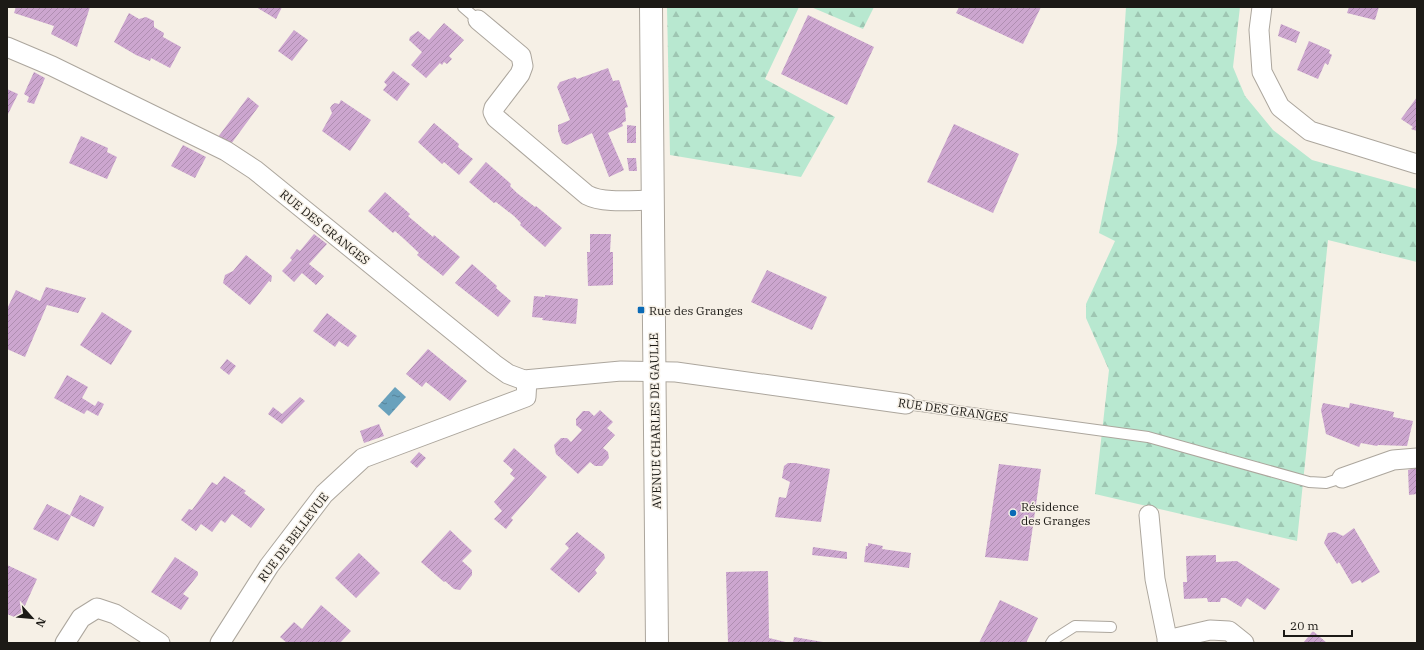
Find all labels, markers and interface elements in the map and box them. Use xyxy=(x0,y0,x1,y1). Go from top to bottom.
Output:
street label: RUE DES GRANGES xyxy=(277,186,373,268)
place label: Rue des Granges xyxy=(649,303,743,318)
marker: Rue des Granges xyxy=(636,305,646,315)
street label: AVENUE CHARLES DE GAULLE xyxy=(646,333,664,509)
street label: RUE DES GRANGES xyxy=(897,395,1009,425)
street label: RUE DE BELLEVUE xyxy=(254,489,332,585)
place label: Résidence des Granges xyxy=(1021,499,1090,528)
marker: Résidence des Granges xyxy=(1008,508,1018,518)
north arrow xyxy=(12,598,52,638)
scale bar xyxy=(1284,612,1352,638)
text: N xyxy=(33,615,49,630)
text: 20 m xyxy=(1290,618,1319,633)

